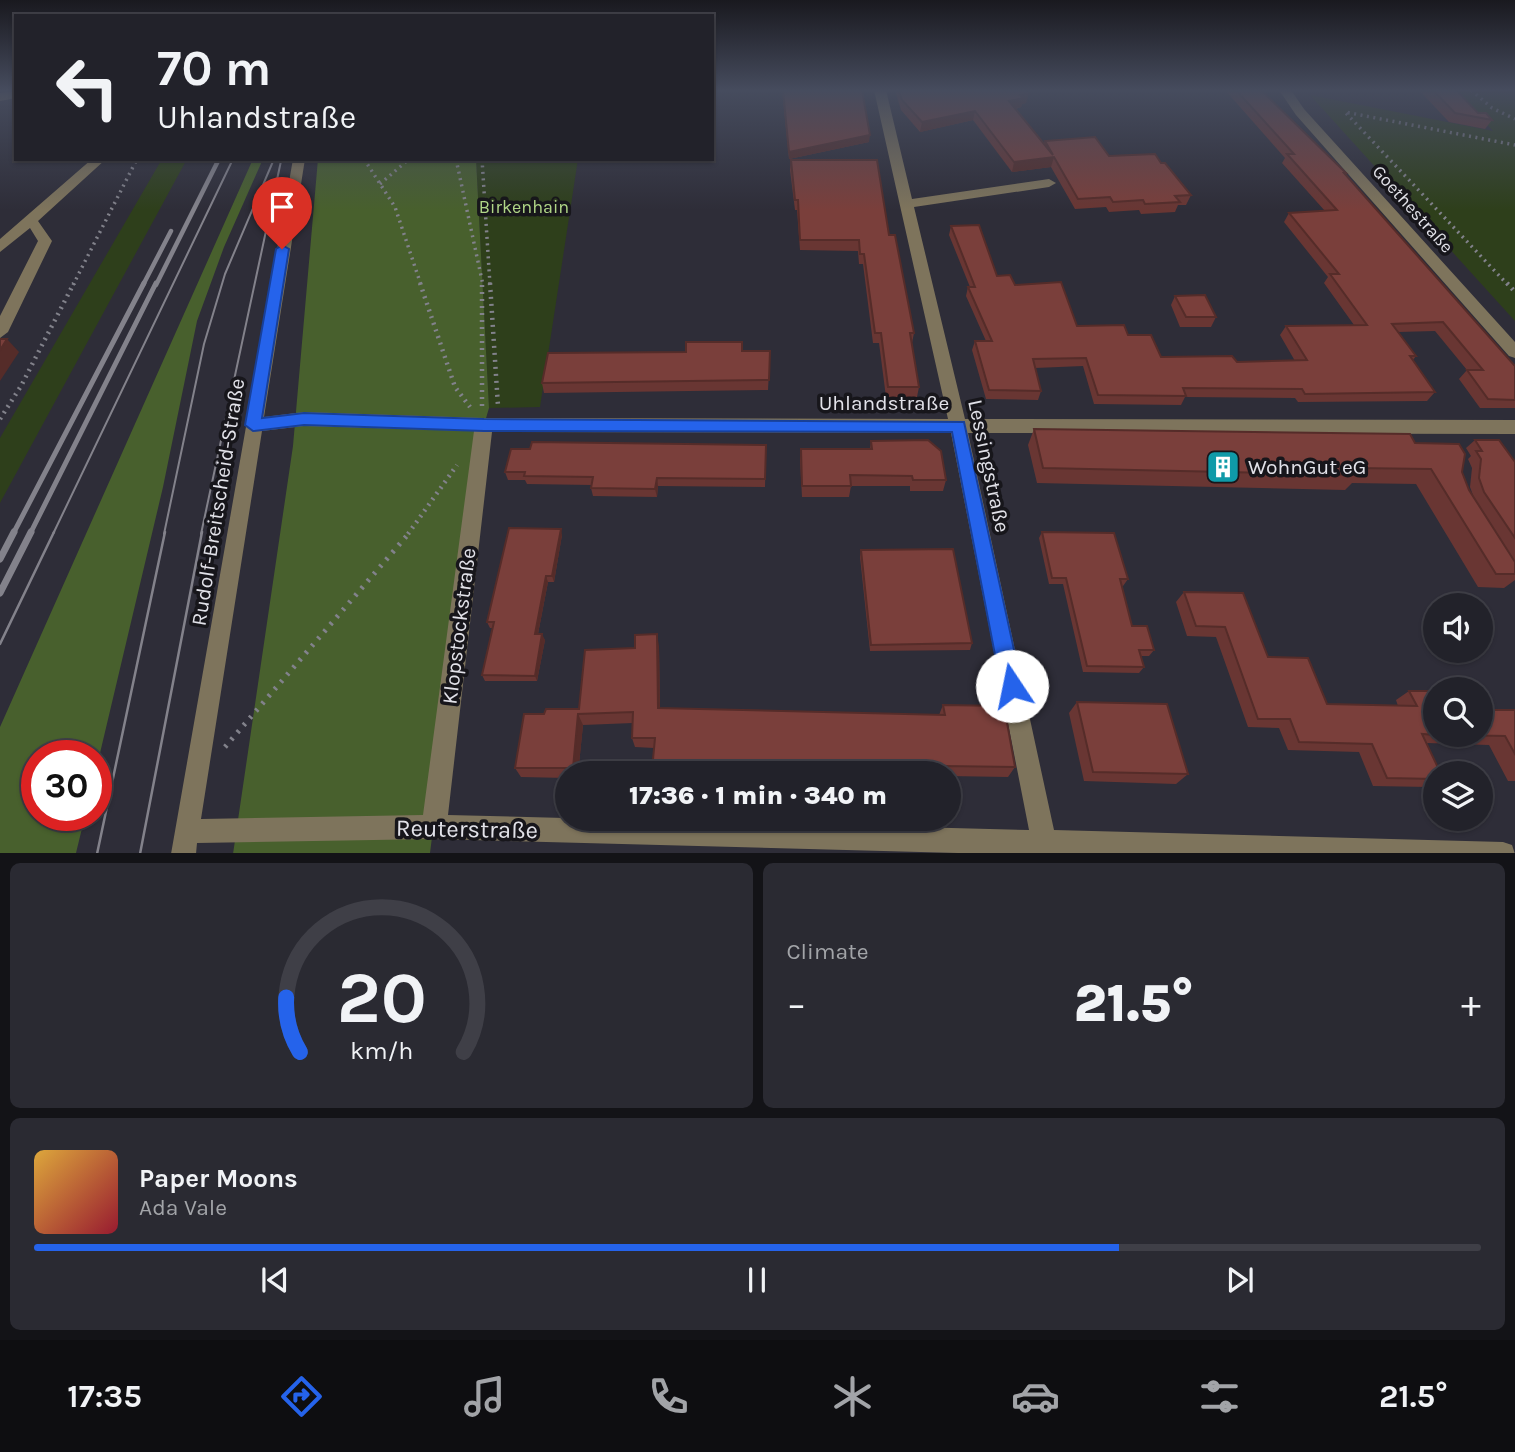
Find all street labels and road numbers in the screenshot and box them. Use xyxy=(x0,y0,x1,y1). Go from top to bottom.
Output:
street label: Goethestraße xyxy=(1368,161,1458,257)
street label: Rudolf-Breitscheid-Straße xyxy=(187,377,249,627)
street label: Uhlandstraße xyxy=(819,391,949,415)
street label: Lessingstraße xyxy=(963,397,1015,535)
street label: Klopstockstraße xyxy=(438,547,480,705)
street label: Reuterstraße xyxy=(396,814,538,844)

